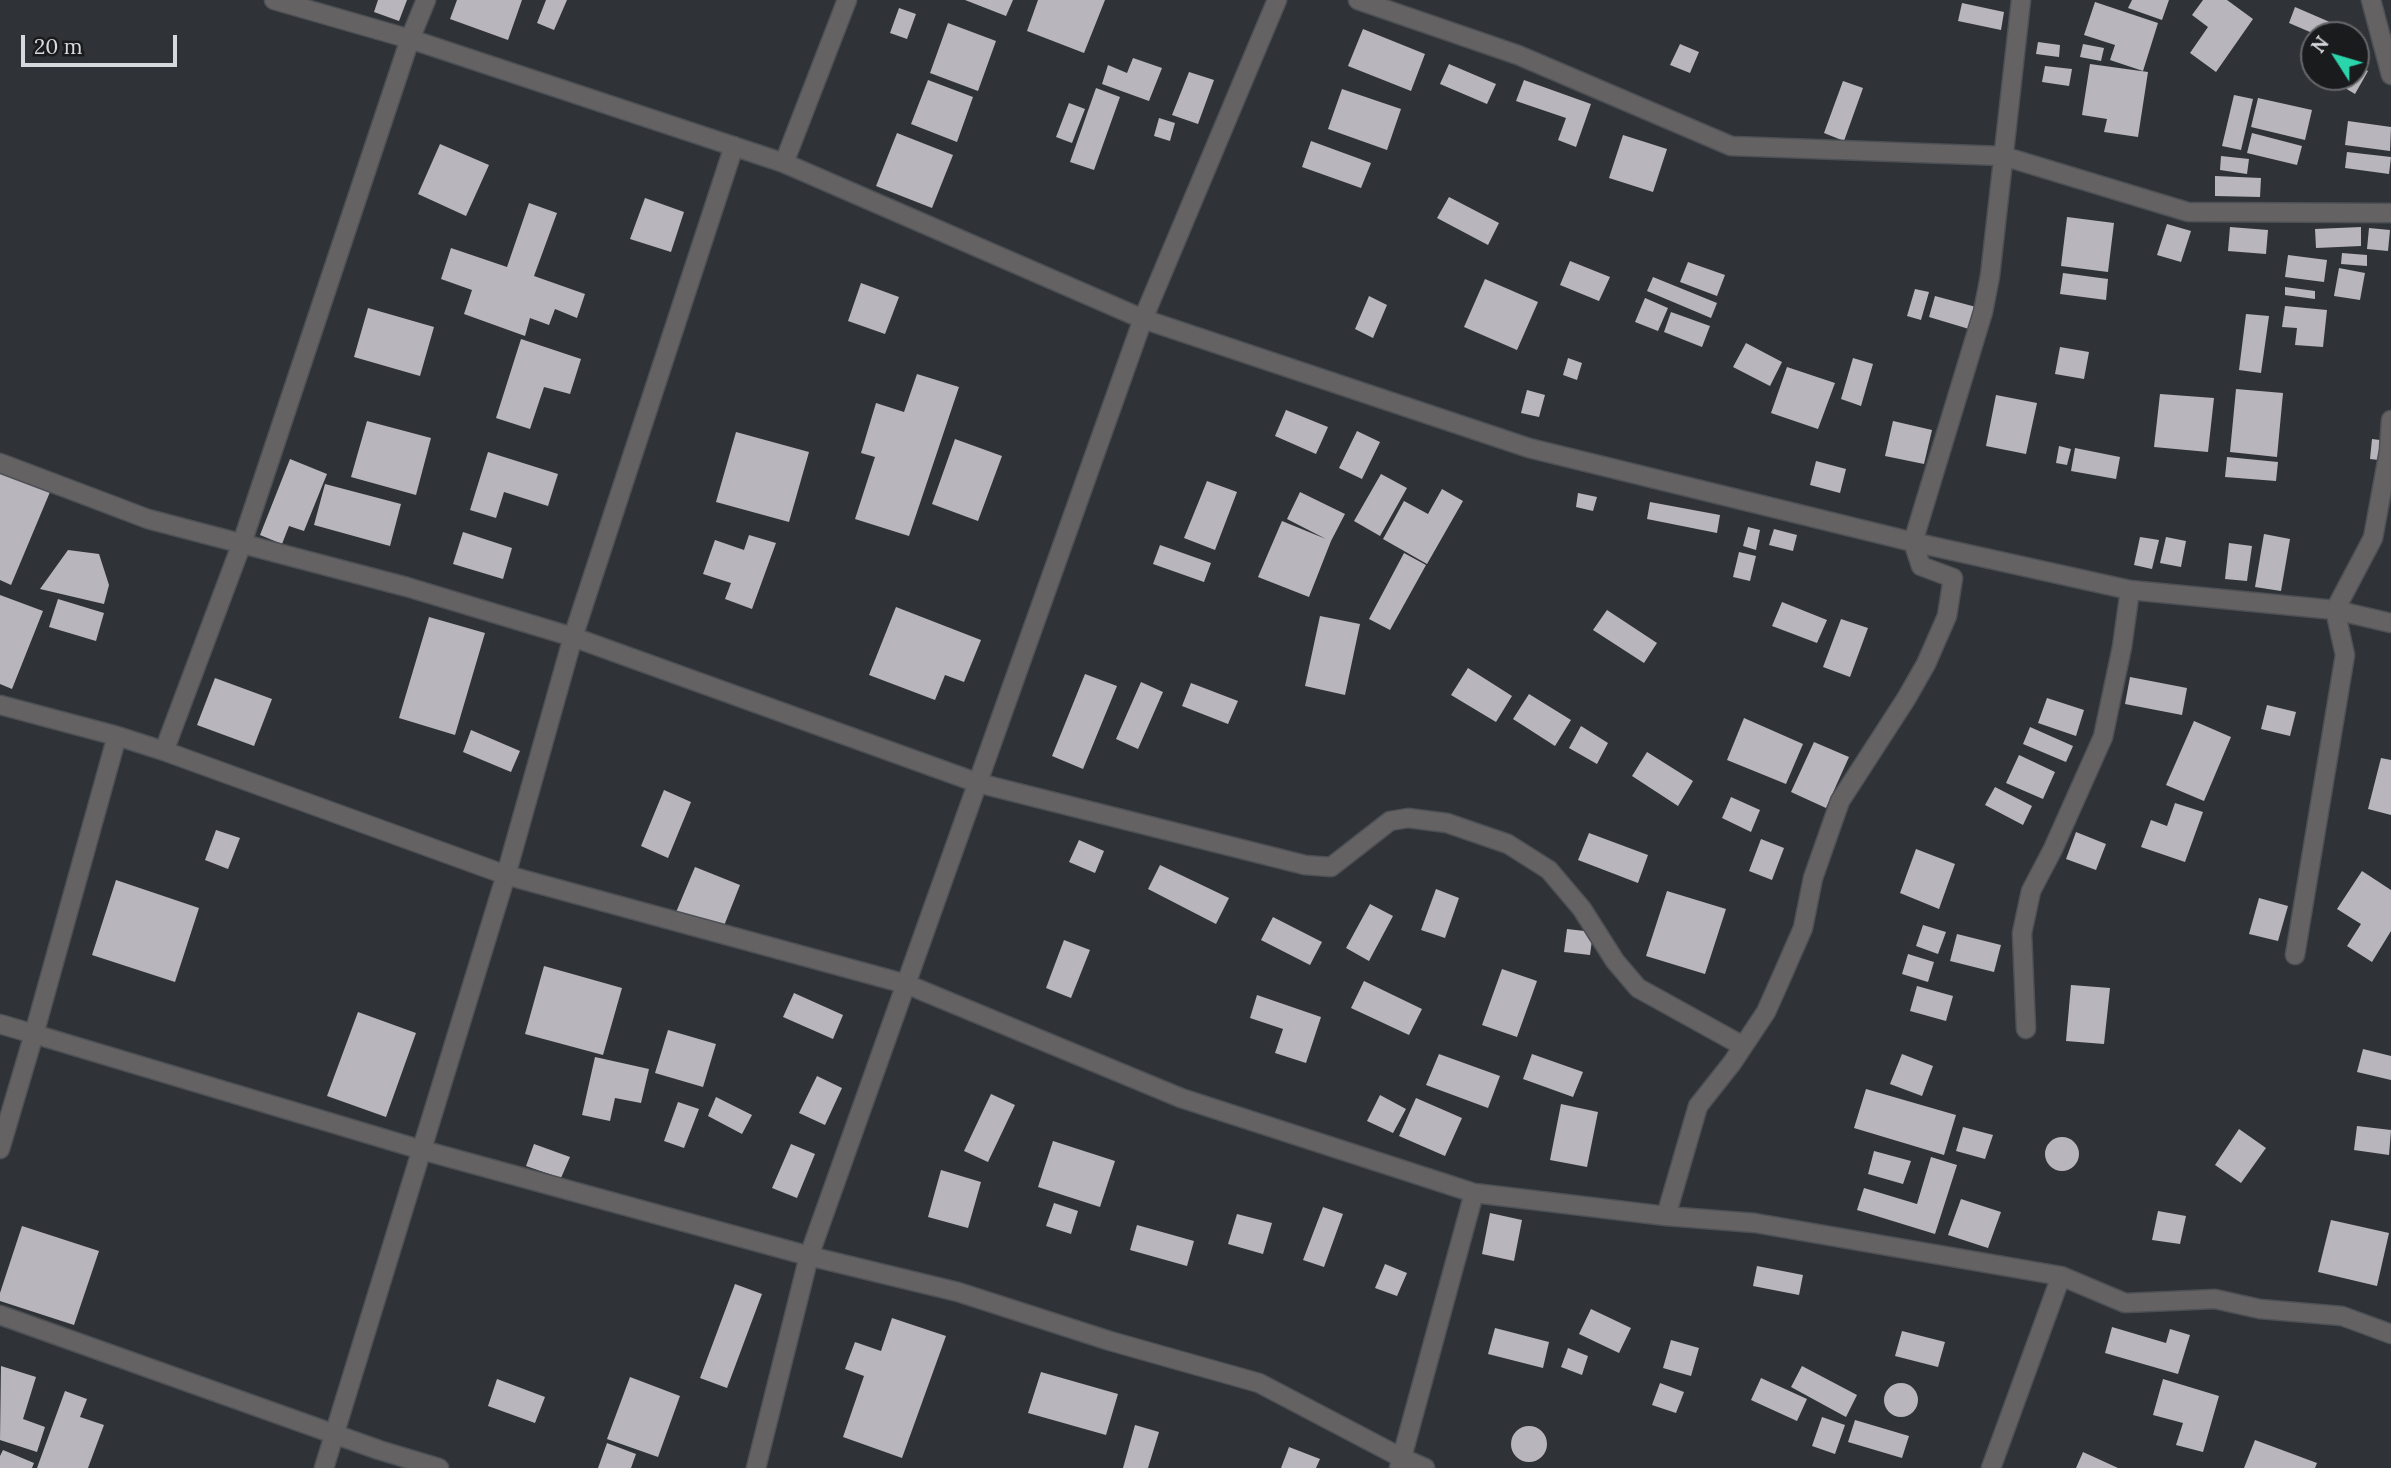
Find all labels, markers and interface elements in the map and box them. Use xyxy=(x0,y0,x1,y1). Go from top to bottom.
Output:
scale bar xyxy=(24,21,180,65)
north arrow xyxy=(2300,21,2370,91)
text: N xyxy=(2306,31,2334,58)
text: 20 m xyxy=(34,33,83,60)

